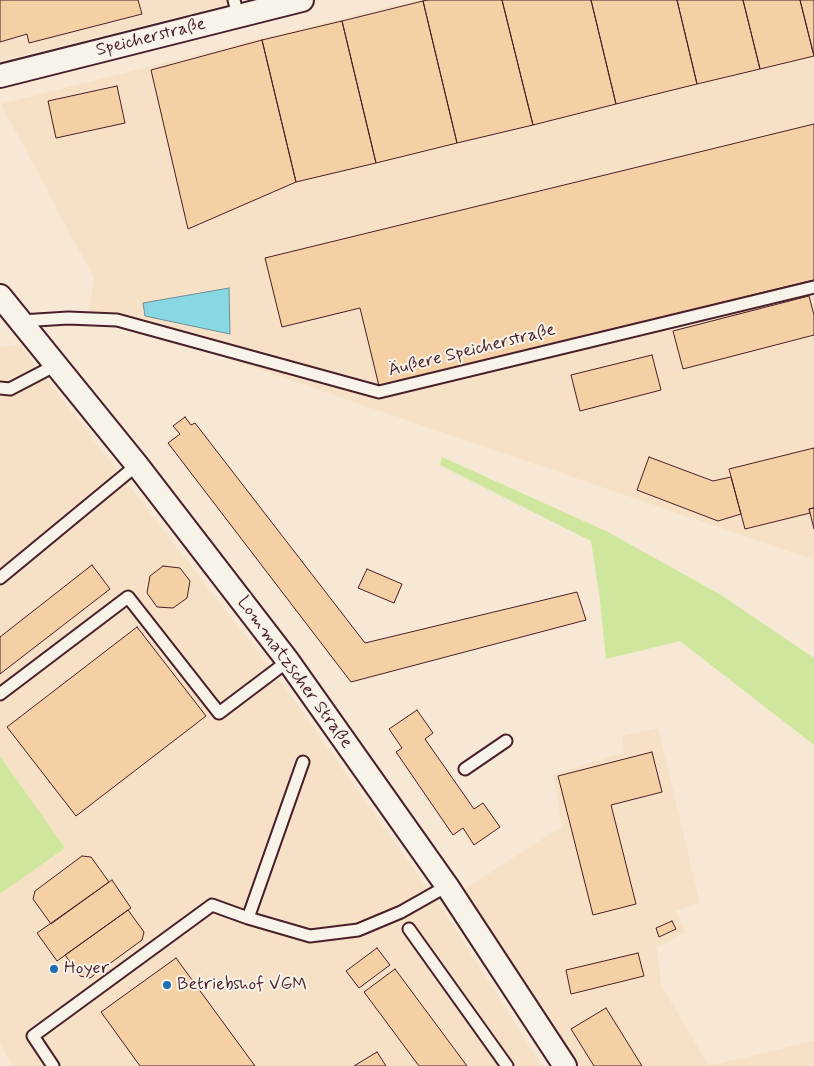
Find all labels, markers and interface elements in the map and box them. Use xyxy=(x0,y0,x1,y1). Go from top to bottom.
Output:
street label: Speicherstraße xyxy=(94,14,208,62)
street label: Äußere Speicherstraße xyxy=(386,320,558,382)
street label: Lommatzscher Straße xyxy=(232,593,356,753)
place label: Hoyer xyxy=(64,958,109,980)
marker: Hoyer xyxy=(48,963,60,975)
place label: Betriebshof VGM xyxy=(177,974,307,996)
marker: Betriebshof VGM xyxy=(161,979,173,991)

